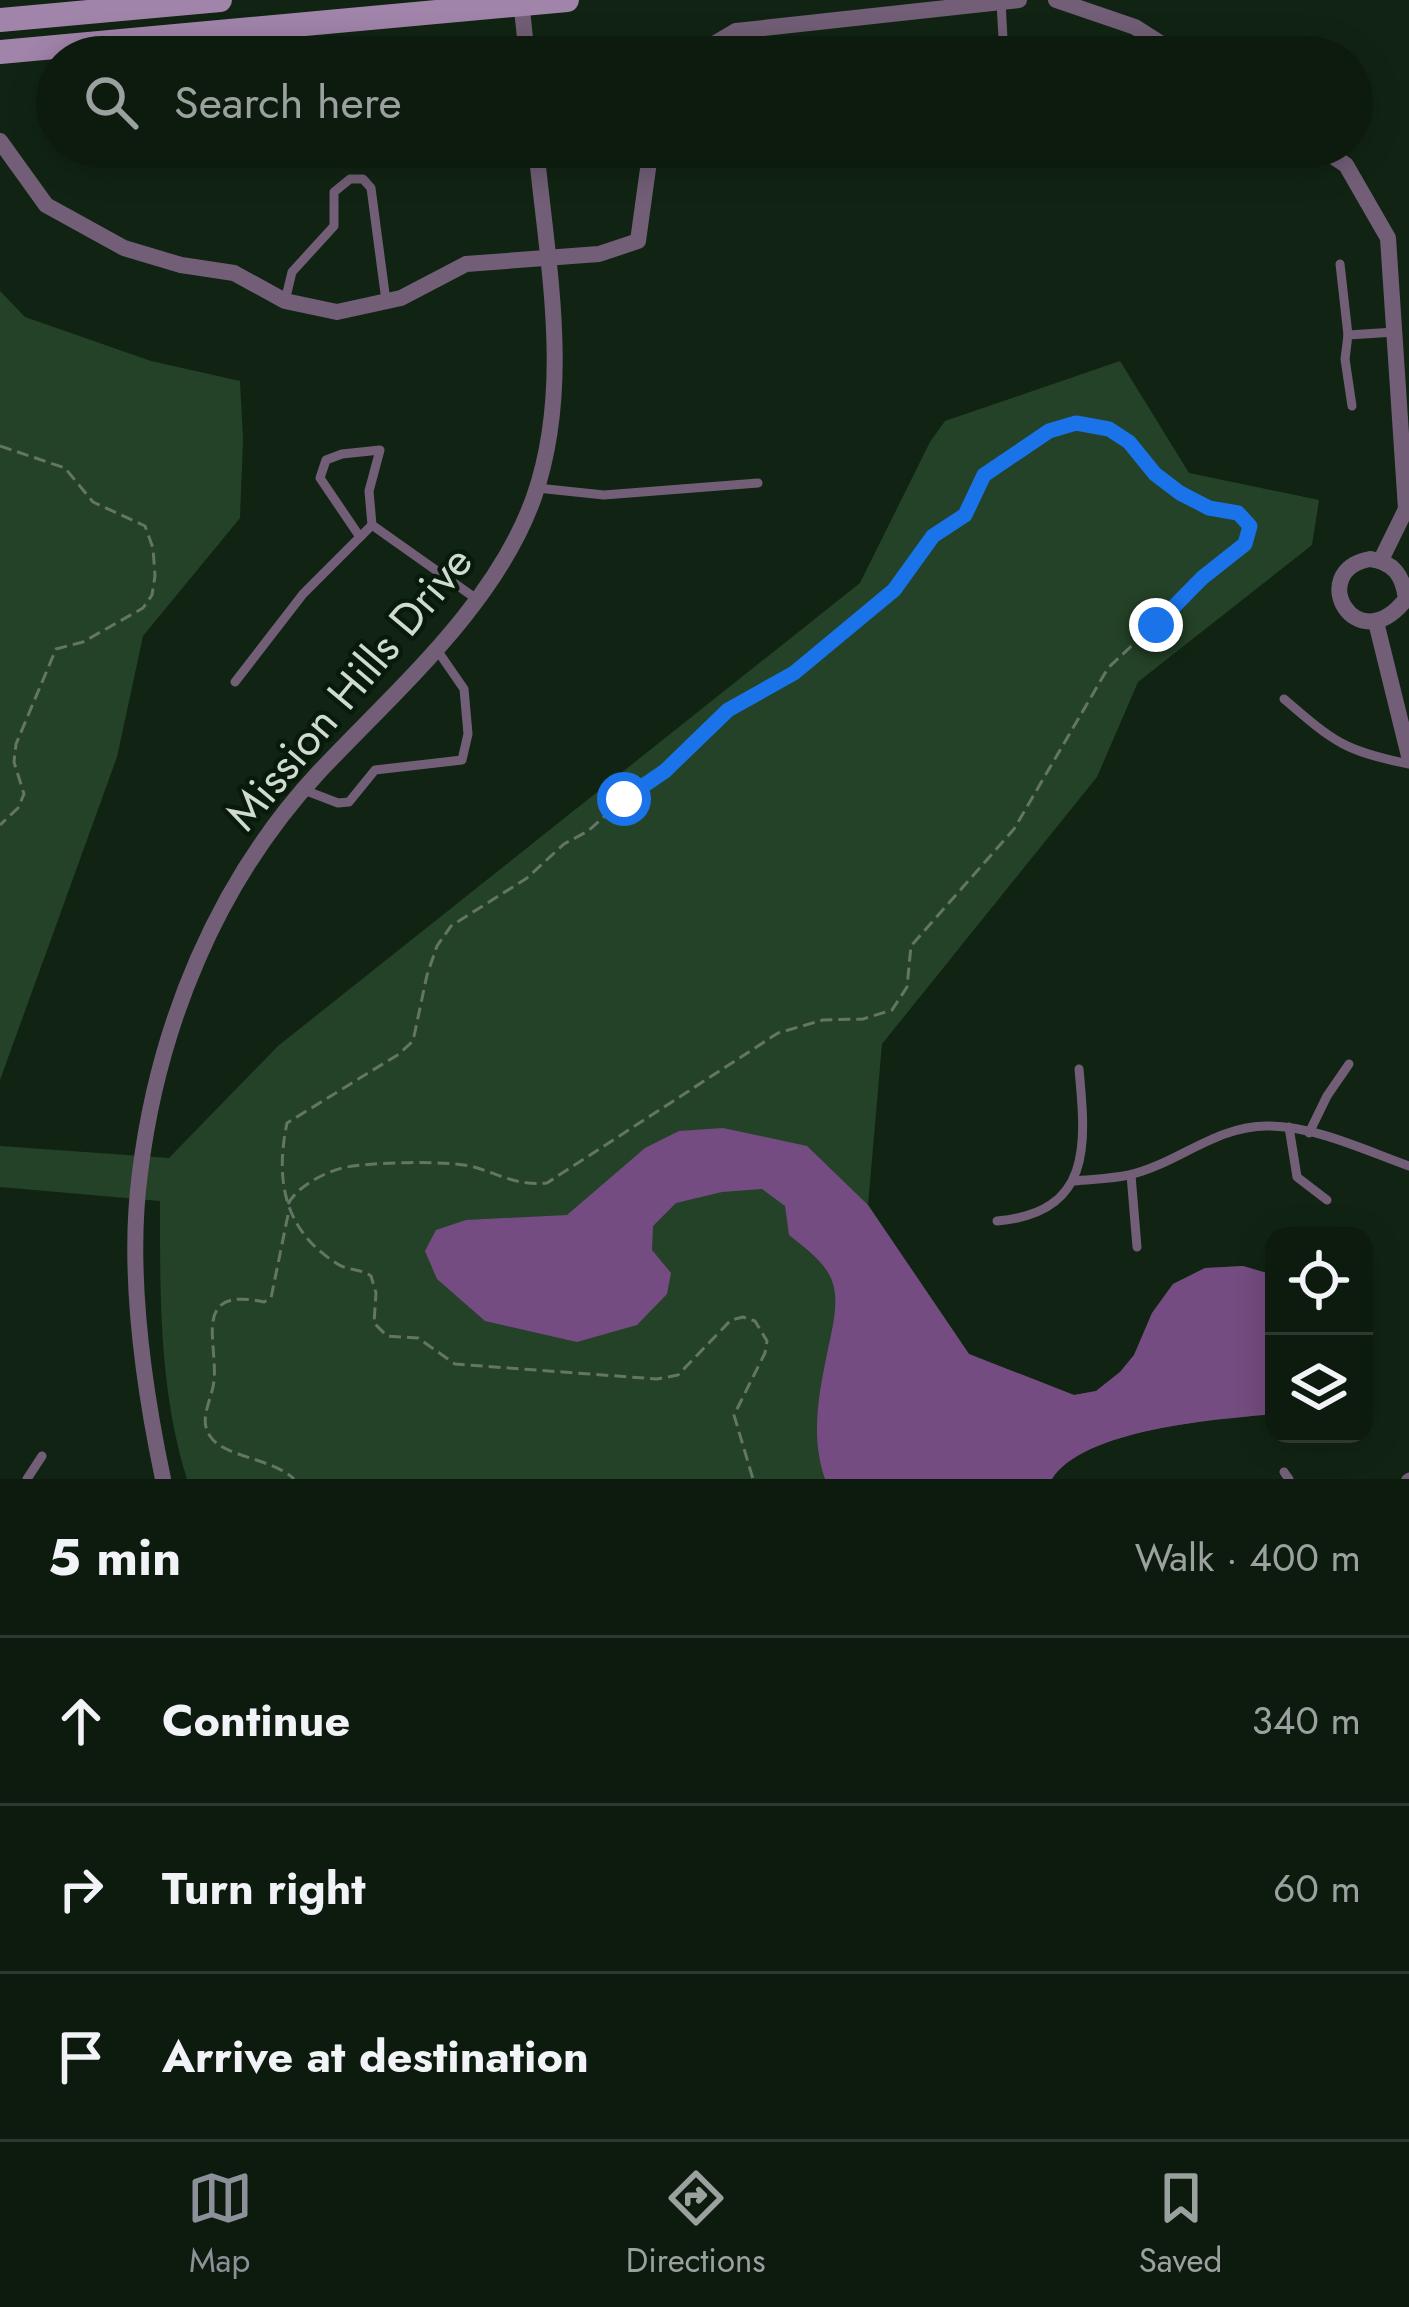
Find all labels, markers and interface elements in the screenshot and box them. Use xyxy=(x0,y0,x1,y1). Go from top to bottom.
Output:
search box xyxy=(36,36,1373,168)
icon: search xyxy=(78,69,144,135)
text: Search here xyxy=(174,70,402,135)
street label: Mission Hills Drive xyxy=(210,531,488,845)
route end xyxy=(1129,598,1183,652)
route start xyxy=(597,772,651,826)
map controls xyxy=(1265,1227,1373,1443)
button: locate xyxy=(1265,1227,1373,1335)
button: layers xyxy=(1265,1335,1373,1443)
text: 5 min xyxy=(48,1520,181,1594)
text: Walk · 400 m xyxy=(1135,1529,1361,1586)
icon: ahead xyxy=(48,1688,114,1754)
text: Continue xyxy=(162,1688,350,1753)
text: 340 m xyxy=(1251,1692,1361,1749)
icon: right xyxy=(48,1856,114,1922)
text: Turn right xyxy=(162,1856,366,1921)
text: 60 m xyxy=(1273,1860,1361,1917)
icon: arrive xyxy=(48,2024,114,2090)
text: Arrive at destination xyxy=(162,2024,589,2089)
tab: Map xyxy=(187,2165,253,2284)
tab: Directions xyxy=(626,2165,766,2284)
tab: Saved xyxy=(1139,2165,1222,2284)

